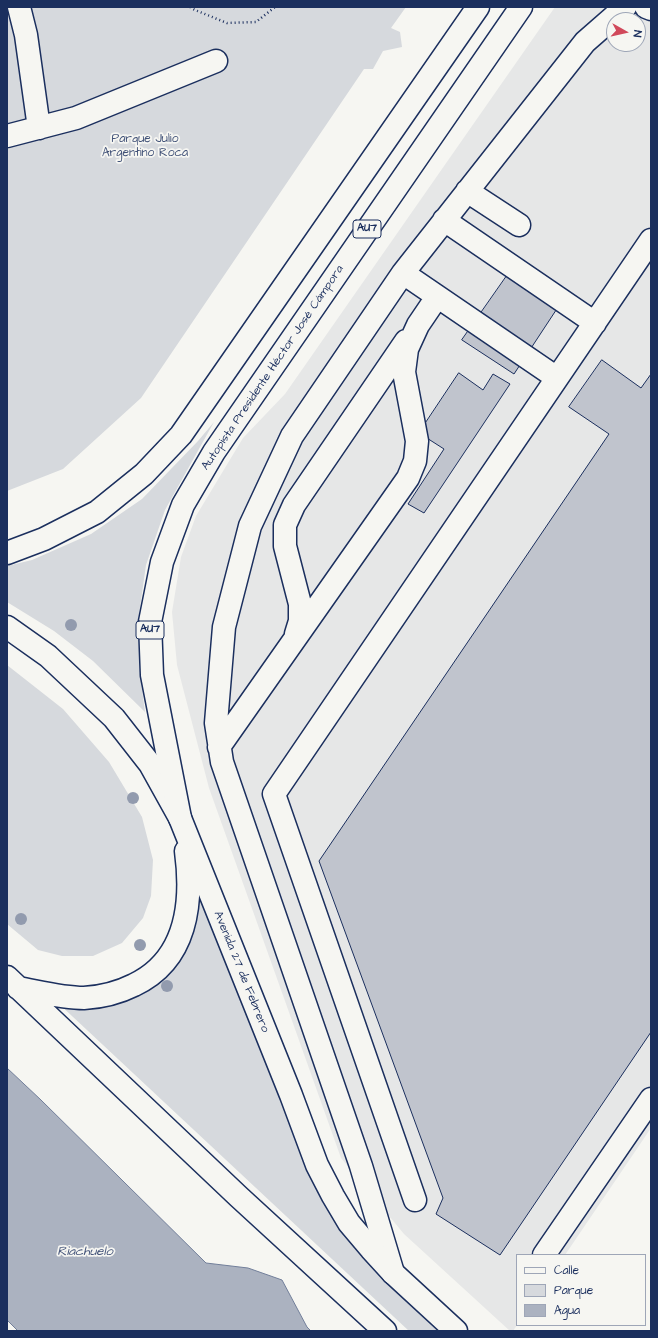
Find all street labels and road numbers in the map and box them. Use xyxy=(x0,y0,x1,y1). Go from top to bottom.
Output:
road number: AU7 xyxy=(353,220,381,238)
street label: Autopista Presidente Héctor José Cámpora xyxy=(199,263,347,473)
road number: AU7 xyxy=(136,621,164,639)
street label: Avenida 27 de Febrero xyxy=(210,909,272,1035)

